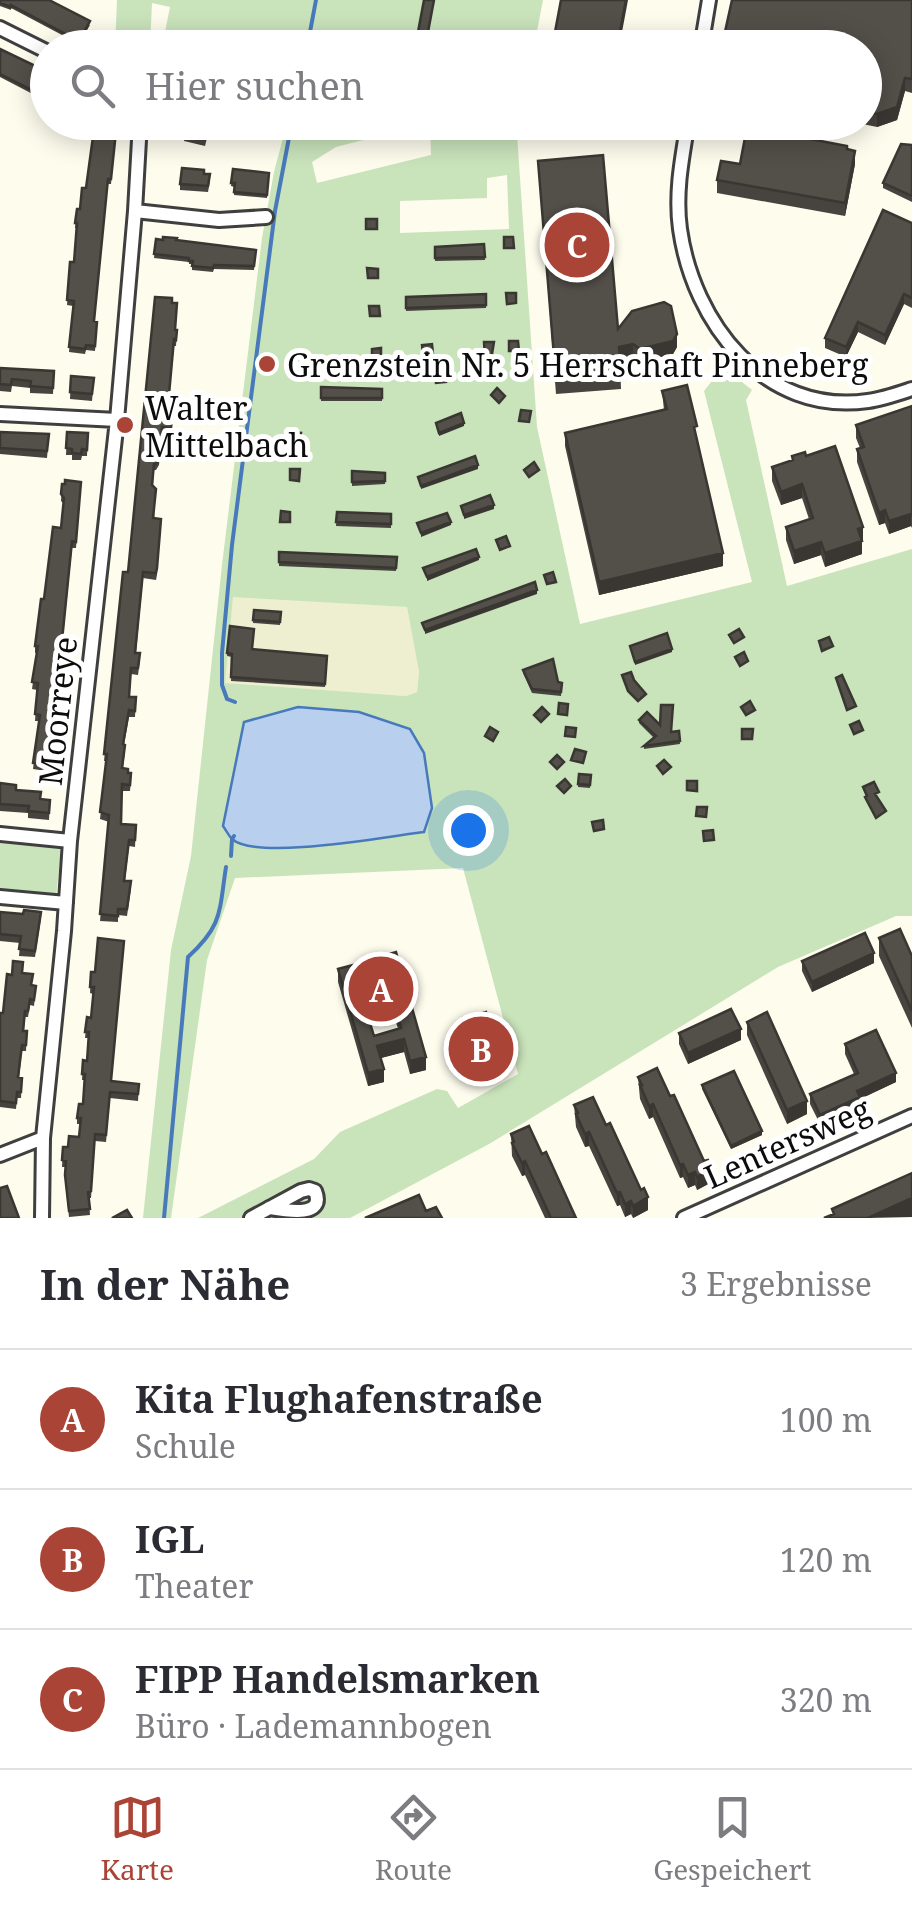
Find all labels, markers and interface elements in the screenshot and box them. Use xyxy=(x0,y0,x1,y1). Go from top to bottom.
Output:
search box xyxy=(30,30,882,140)
icon: search xyxy=(65,58,120,113)
text: Hier suchen xyxy=(145,59,364,111)
pin: C xyxy=(544,208,610,282)
place label: Grenzstein Nr. 5 Herrschaft Pinneberg xyxy=(287,343,868,386)
marker: Grenzstein Nr. 5 Herrschaft Pinneberg xyxy=(256,353,278,375)
place label: Walter Mittelbach xyxy=(145,386,309,466)
marker: Walter Mittelbach xyxy=(114,414,136,436)
street label: Moorreye xyxy=(28,634,86,788)
your location xyxy=(443,805,494,856)
pin: A xyxy=(348,952,414,1026)
pin: B xyxy=(448,1012,514,1086)
street label: Lentersweg xyxy=(697,1086,877,1198)
text: In der Nähe xyxy=(40,1255,290,1312)
text: 3 Ergebnisse xyxy=(680,1262,872,1305)
text: Kita Flughafenstraße xyxy=(135,1372,543,1424)
text: A xyxy=(60,1398,85,1441)
text: 100 m xyxy=(780,1398,872,1441)
text: Schule xyxy=(135,1424,236,1467)
text: IGL xyxy=(135,1512,204,1564)
text: B xyxy=(62,1538,83,1581)
text: 120 m xyxy=(780,1538,872,1581)
text: Theater xyxy=(135,1564,254,1607)
text: FIPP Handelsmarken xyxy=(135,1652,540,1704)
text: C xyxy=(62,1678,83,1721)
text: 320 m xyxy=(780,1678,872,1721)
text: Büro · Lademannbogen xyxy=(135,1704,492,1747)
tab: Karte xyxy=(101,1790,174,1888)
tab: Route xyxy=(375,1790,452,1888)
tab: Gespeichert xyxy=(653,1790,811,1888)

